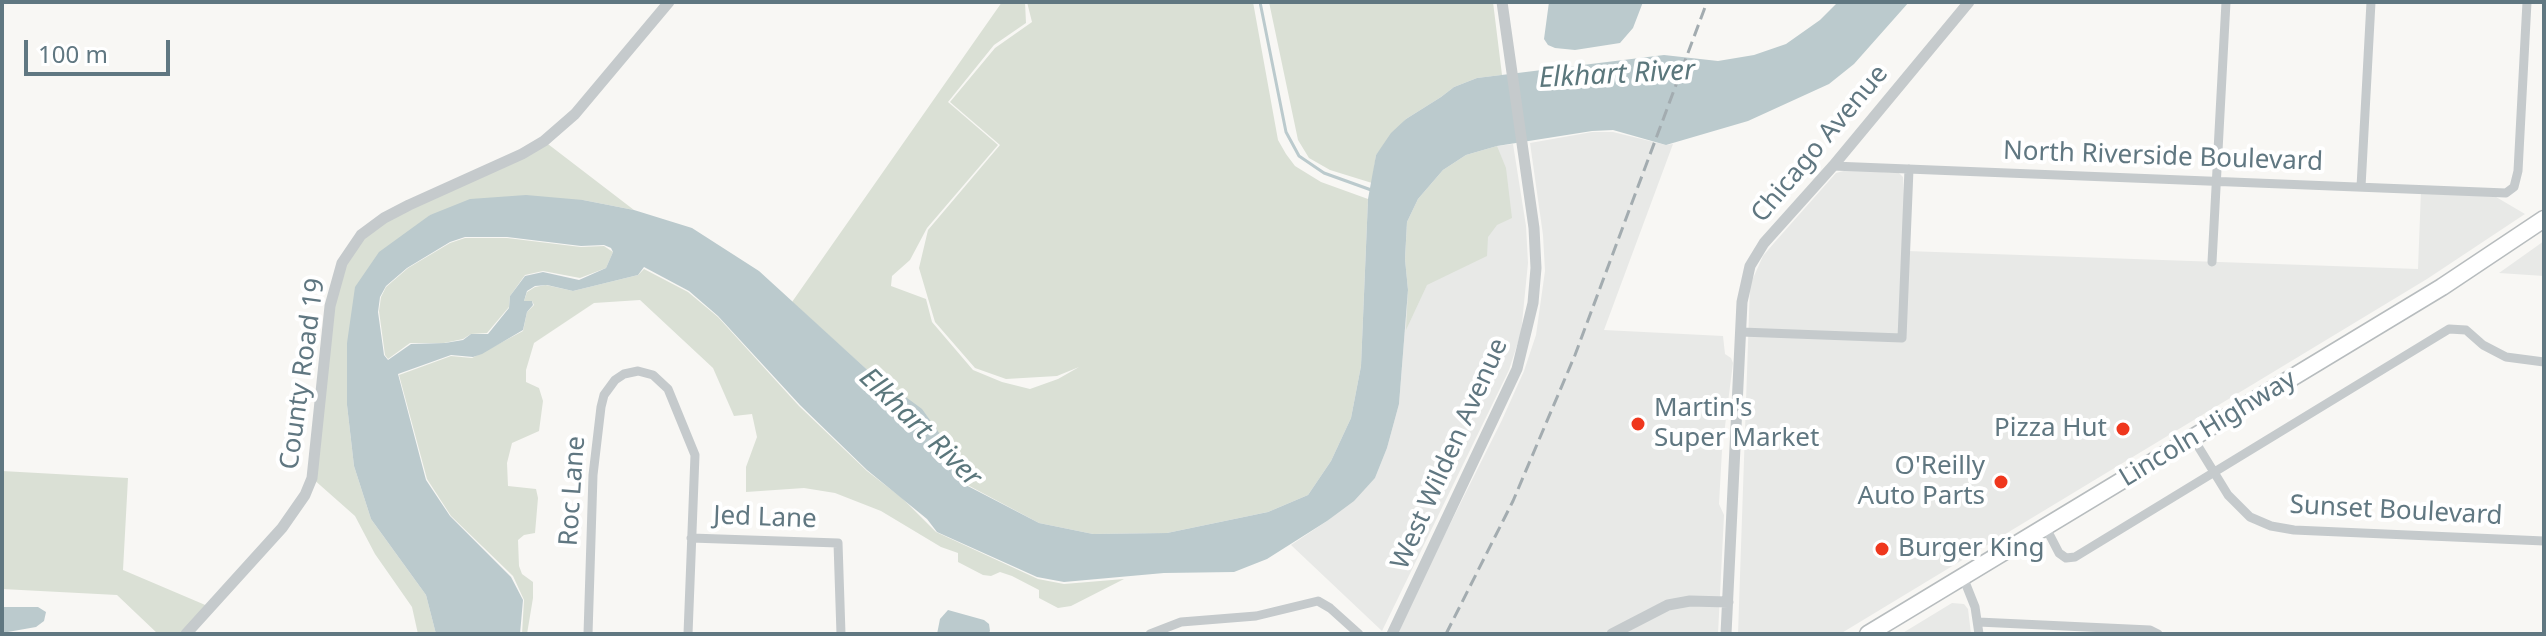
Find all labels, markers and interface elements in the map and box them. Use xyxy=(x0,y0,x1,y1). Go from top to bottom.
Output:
scale bar xyxy=(28,24,174,74)
text: 100 m xyxy=(38,37,108,70)
water label: Elkhart River xyxy=(1538,54,1696,96)
street label: Chicago Avenue xyxy=(1745,59,1895,229)
street label: North Riverside Boulevard xyxy=(2003,136,2323,178)
street label: County Road 19 xyxy=(274,276,332,472)
street label: West Wilden Avenue xyxy=(1385,334,1515,574)
water label: Elkhart River xyxy=(852,361,988,495)
street label: Lincoln Highway xyxy=(2114,364,2302,494)
place label: Martin's Super Market xyxy=(1654,393,1819,454)
place label: Pizza Hut xyxy=(1994,413,2107,445)
marker: Martin's Super Market xyxy=(1629,415,1647,433)
marker: Pizza Hut xyxy=(2114,420,2132,438)
street label: Roc Lane xyxy=(554,435,592,547)
place label: O'Reilly Auto Parts xyxy=(1858,451,1985,512)
marker: O'Reilly Auto Parts xyxy=(1992,473,2010,491)
street label: Sunset Boulevard xyxy=(2289,490,2503,532)
street label: Jed Lane xyxy=(713,501,817,535)
place label: Burger King xyxy=(1898,533,2044,565)
marker: Burger King xyxy=(1873,540,1891,558)

